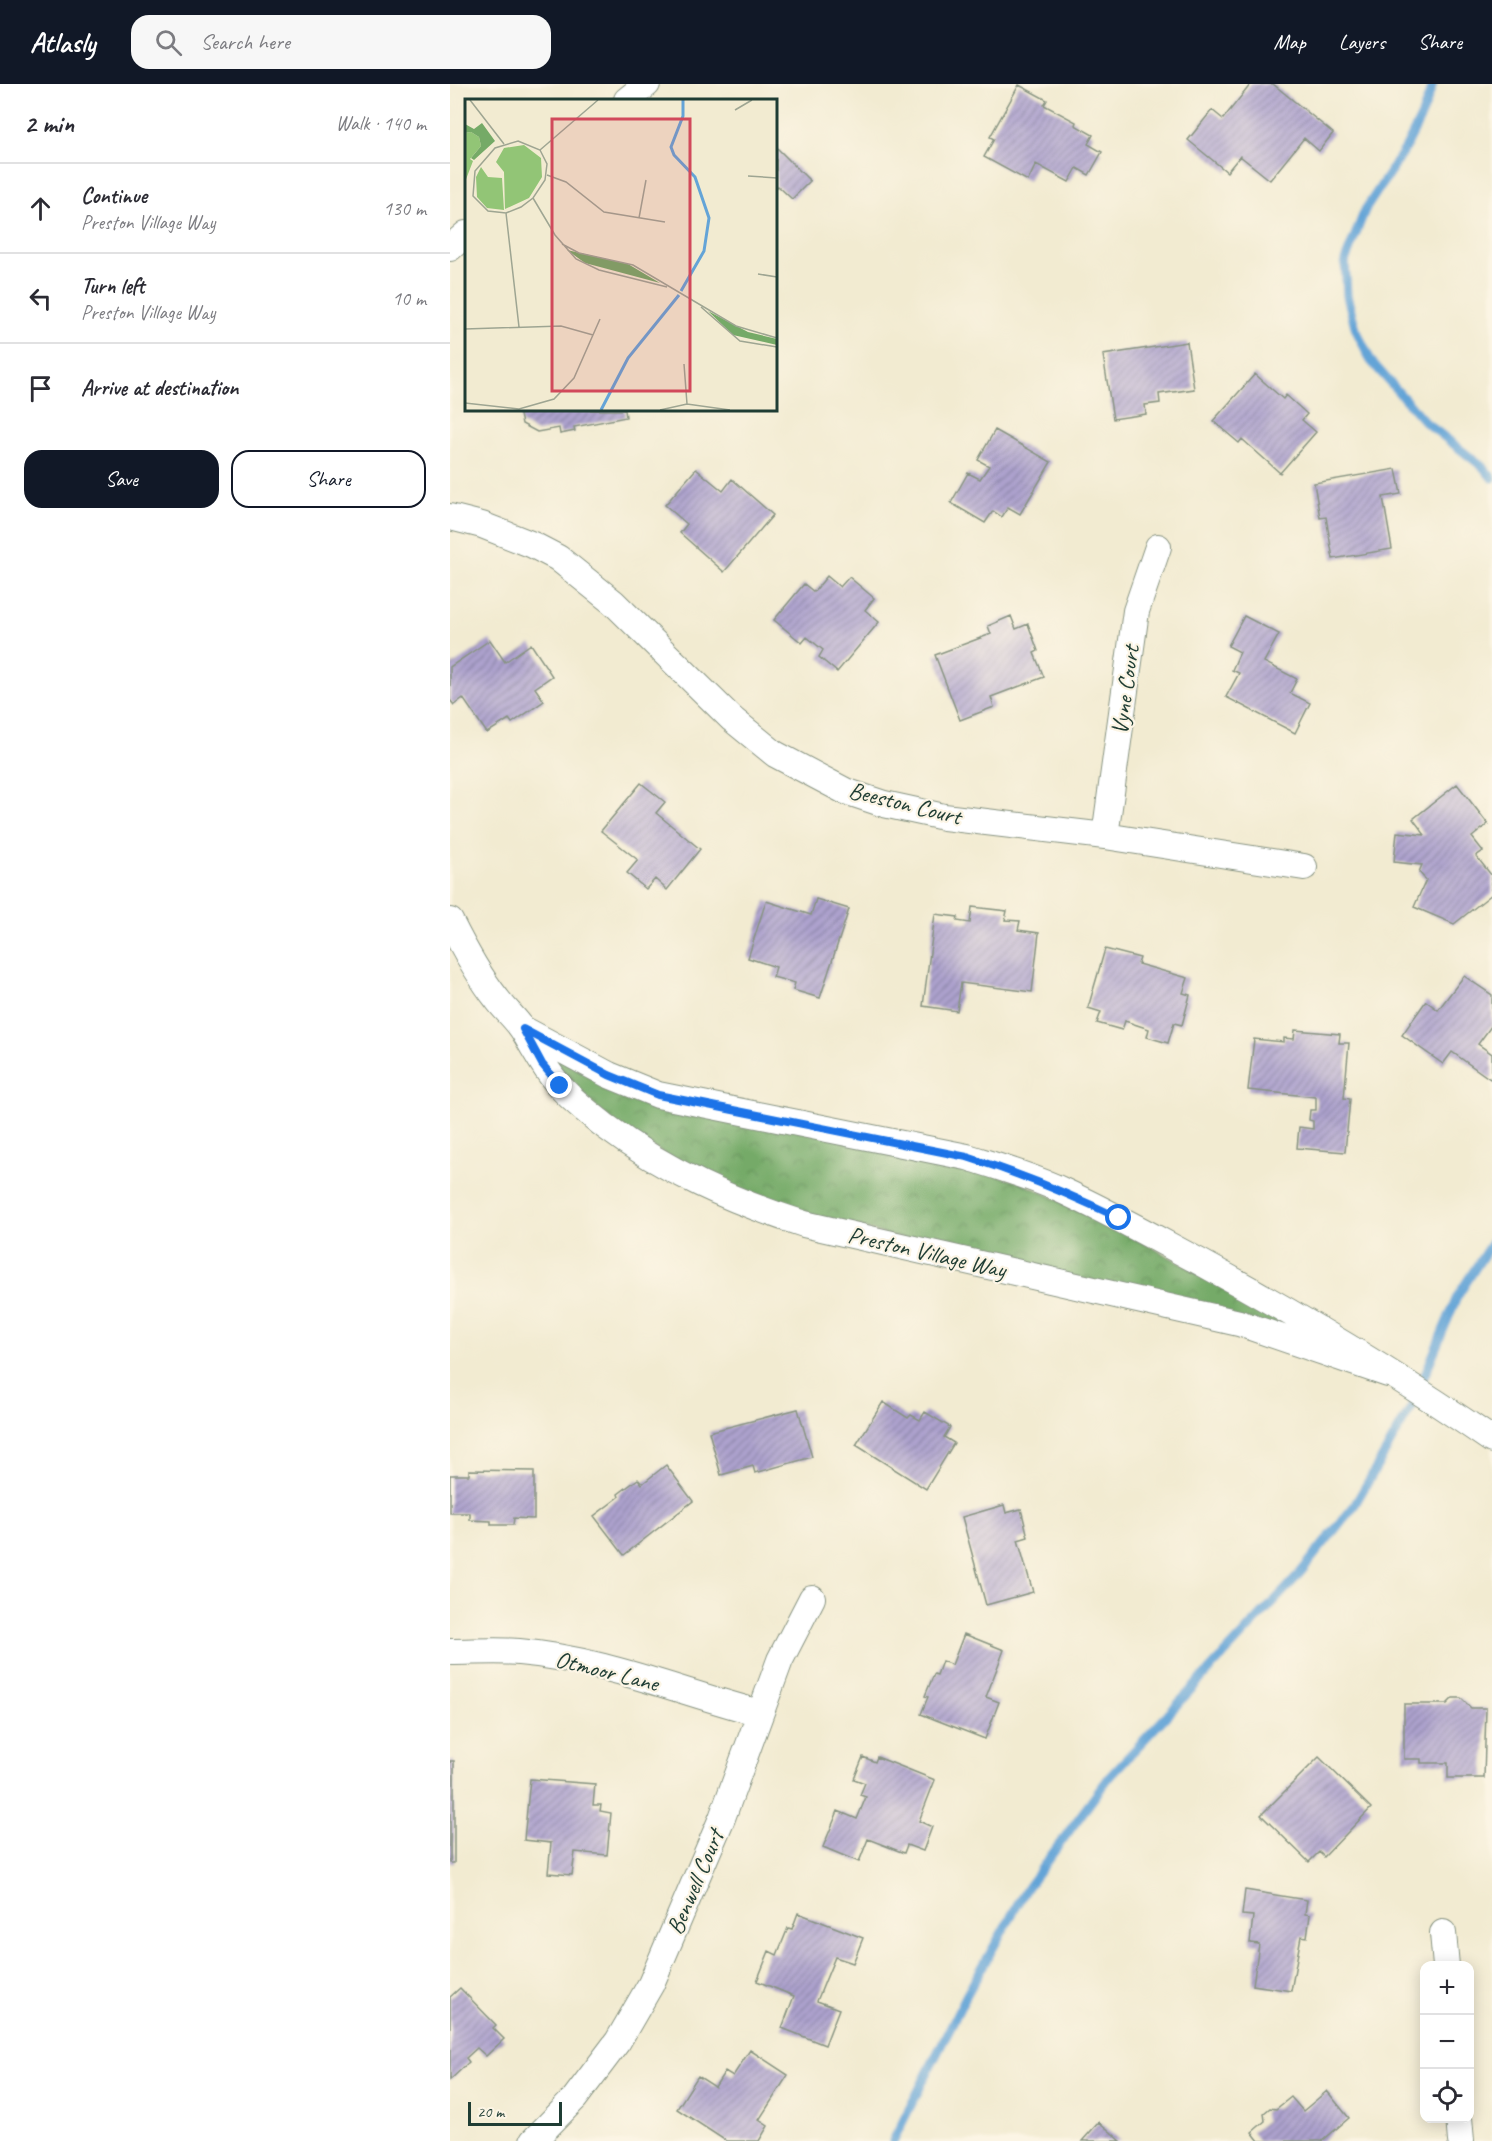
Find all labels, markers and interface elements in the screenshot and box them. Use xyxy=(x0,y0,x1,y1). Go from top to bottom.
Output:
search box xyxy=(131,15,551,69)
text: Atlasly xyxy=(30,25,95,60)
icon: search xyxy=(152,26,185,59)
text: Search here xyxy=(200,28,290,56)
text: Map xyxy=(1273,29,1306,55)
text: Layers xyxy=(1339,29,1385,55)
text: Share xyxy=(1418,29,1462,55)
inset map xyxy=(465,99,777,411)
text: 2 min xyxy=(24,107,74,140)
text: Walk · 140 m xyxy=(336,111,426,136)
text: Continue xyxy=(81,182,147,210)
icon: ahead xyxy=(24,192,57,225)
text: 130 m xyxy=(383,196,426,221)
text: Preston Village Way xyxy=(81,210,215,235)
text: Turn left xyxy=(81,272,145,300)
icon: left xyxy=(24,282,57,315)
text: 10 m xyxy=(392,286,426,311)
text: Preston Village Way xyxy=(81,300,215,325)
icon: arrive xyxy=(24,372,57,405)
text: Arrive at destination xyxy=(81,374,238,402)
button: Save xyxy=(24,450,219,508)
button: Share xyxy=(231,450,426,508)
street label: Vyne Court xyxy=(1104,641,1146,737)
street label: Beeston Court xyxy=(846,775,966,832)
route end xyxy=(546,1072,572,1098)
route start xyxy=(1105,1204,1131,1230)
street label: Preston Village Way xyxy=(845,1219,1011,1285)
street label: Otmoor Lane xyxy=(552,1644,664,1699)
street label: Benwell Court xyxy=(660,1822,732,1939)
map controls xyxy=(1420,1961,1474,2123)
button: + xyxy=(1420,1961,1474,2015)
button: − xyxy=(1420,2015,1474,2069)
button: locate xyxy=(1420,2069,1474,2123)
scale bar xyxy=(468,2099,562,2126)
text: 20 m xyxy=(477,2102,504,2122)

